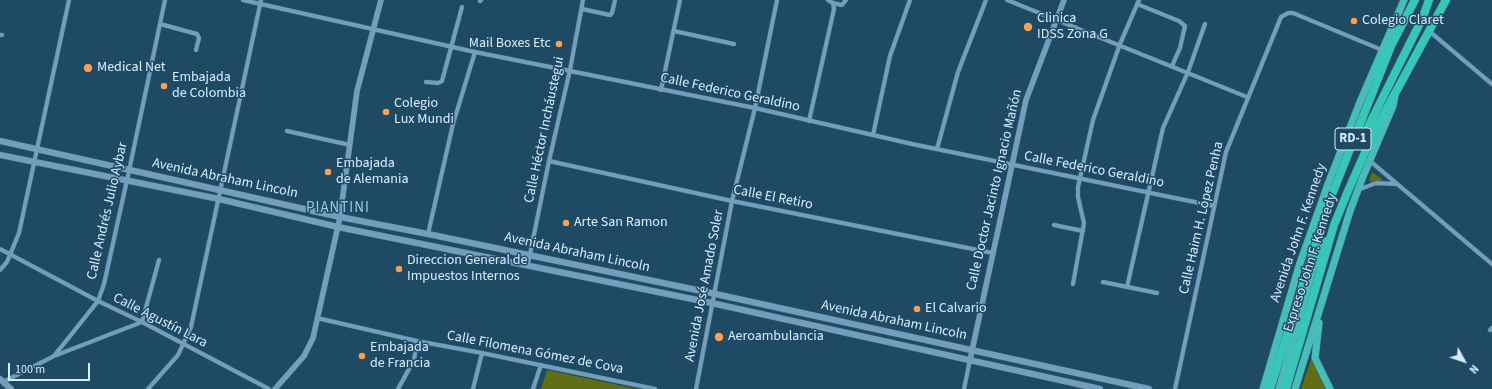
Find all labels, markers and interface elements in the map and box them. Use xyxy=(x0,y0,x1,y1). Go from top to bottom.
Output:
place label: Clinica IDSS Zona G xyxy=(1037,11,1108,44)
place label: Colegio Claret xyxy=(1362,13,1444,29)
marker: Colegio Claret xyxy=(1349,16,1359,26)
marker: Clinica IDSS Zona G xyxy=(1022,21,1034,33)
place label: Mail Boxes Etc xyxy=(469,36,551,52)
marker: Mail Boxes Etc xyxy=(554,39,564,49)
street label: Calle Héctor Incháustegui xyxy=(521,55,569,205)
place label: Medical Net xyxy=(97,60,166,76)
marker: Medical Net xyxy=(82,62,94,74)
place label: Embajada de Colombia xyxy=(172,70,246,102)
street label: Calle Federico Geraldino xyxy=(659,70,801,116)
marker: Embajada de Colombia xyxy=(159,81,169,91)
street label: Calle Doctor Jacinto Ignacio Mañón xyxy=(964,88,1026,292)
place label: Colegio Lux Mundi xyxy=(394,96,454,128)
marker: Colegio Lux Mundi xyxy=(381,107,391,117)
road number: RD-1 xyxy=(1335,128,1371,150)
street label: Calle Haim H. López Penha xyxy=(1176,140,1228,296)
street label: Calle Andrés Julio Aybar xyxy=(84,141,132,281)
street label: Calle Federico Geraldino xyxy=(1023,148,1165,192)
street label: Avenida Abraham Lincoln xyxy=(151,155,299,203)
place label: Embajada de Alemania xyxy=(336,156,408,188)
street label: Avenida John F. Kennedy xyxy=(1267,161,1331,305)
marker: Embajada de Alemania xyxy=(323,167,333,177)
street label: Calle El Retiro xyxy=(732,182,814,214)
street label: Expreso John F. Kennedy xyxy=(1281,191,1341,335)
district label: PIANTINI xyxy=(306,200,370,218)
street label: Avenida José Amado Soler xyxy=(682,209,728,363)
place label: Arte San Ramon xyxy=(574,215,668,231)
marker: Arte San Ramon xyxy=(561,218,571,228)
street label: Avenida Abraham Lincoln xyxy=(503,229,651,277)
place label: Direccion General de Impuestos Internos xyxy=(407,253,528,286)
marker: Direccion General de Impuestos Internos xyxy=(394,264,404,274)
street label: Calle Agustín Lara xyxy=(110,290,210,352)
street label: Avenida Abraham Lincoln xyxy=(820,297,968,345)
place label: El Calvario xyxy=(925,301,987,317)
marker: El Calvario xyxy=(912,304,922,314)
street label: Calle Filomena Gómez de Cova xyxy=(445,328,625,378)
place label: Aeroambulancia xyxy=(728,329,824,345)
marker: Aeroambulancia xyxy=(713,331,725,343)
place label: Embajada de Francia xyxy=(370,340,430,372)
north arrow xyxy=(1444,341,1484,381)
marker: Embajada de Francia xyxy=(357,351,367,361)
scale bar xyxy=(10,355,92,381)
text: 100 m xyxy=(15,361,45,378)
text: N xyxy=(1465,361,1482,377)

